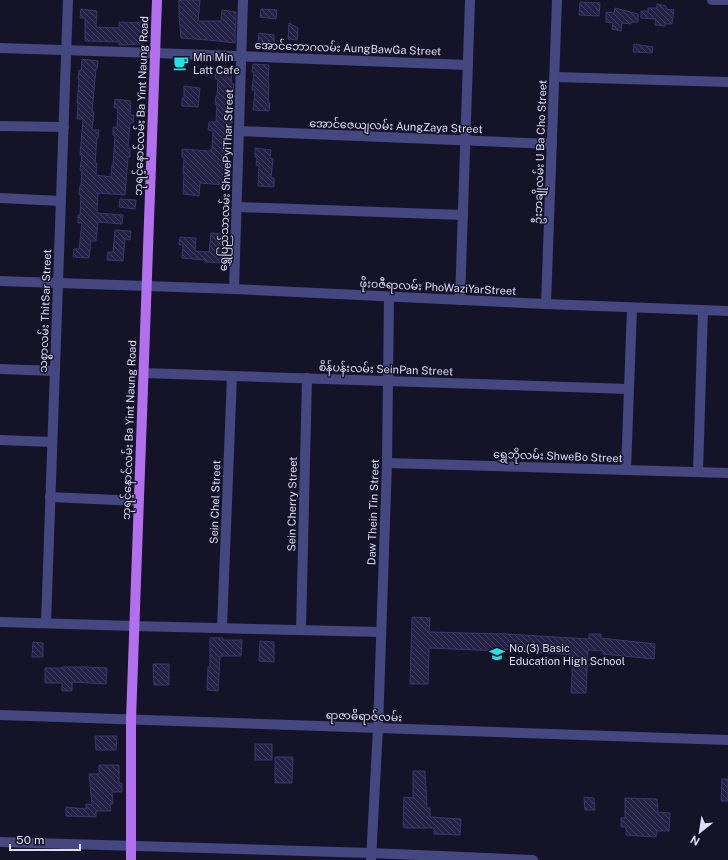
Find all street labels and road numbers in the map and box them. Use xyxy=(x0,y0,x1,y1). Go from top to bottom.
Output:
street label: ဘုရင့်နောင်လမ်း Ba Yint Naung Road xyxy=(131,16,153,196)
street label: အောင်ဘောဂလမ်း AungBawGa Street xyxy=(254,38,442,57)
street label: ဦးဘချိုလမ်း U Ba Cho Street xyxy=(530,80,552,224)
street label: ရွှေပြည်သာလမ်း ShwePyiThar Street xyxy=(216,89,238,271)
street label: အောင်ဇေယျလမ်း AungZaya Street xyxy=(309,116,483,138)
street label: သစ္စာလမ်း ThitSar Street xyxy=(36,249,56,373)
street label: ဖိုးဝဇီရာလမ်း PhoWaziYarStreet xyxy=(359,276,517,300)
street label: ဘုရင့်နောင်လမ်း Ba Yint Naung Road xyxy=(119,340,141,520)
street label: စိန်ပန်းလမ်း SeinPan Street xyxy=(319,360,453,380)
street label: ရွှေဘိုလမ်း ShweBo Street xyxy=(493,447,623,467)
street label: Sein Cherry Street xyxy=(285,456,299,552)
street label: Daw Thein Tin Street xyxy=(365,459,381,565)
street label: Sein Chel Street xyxy=(208,460,222,544)
street label: ရာဇာဓိရာဇ်လမ်း xyxy=(326,708,403,726)

